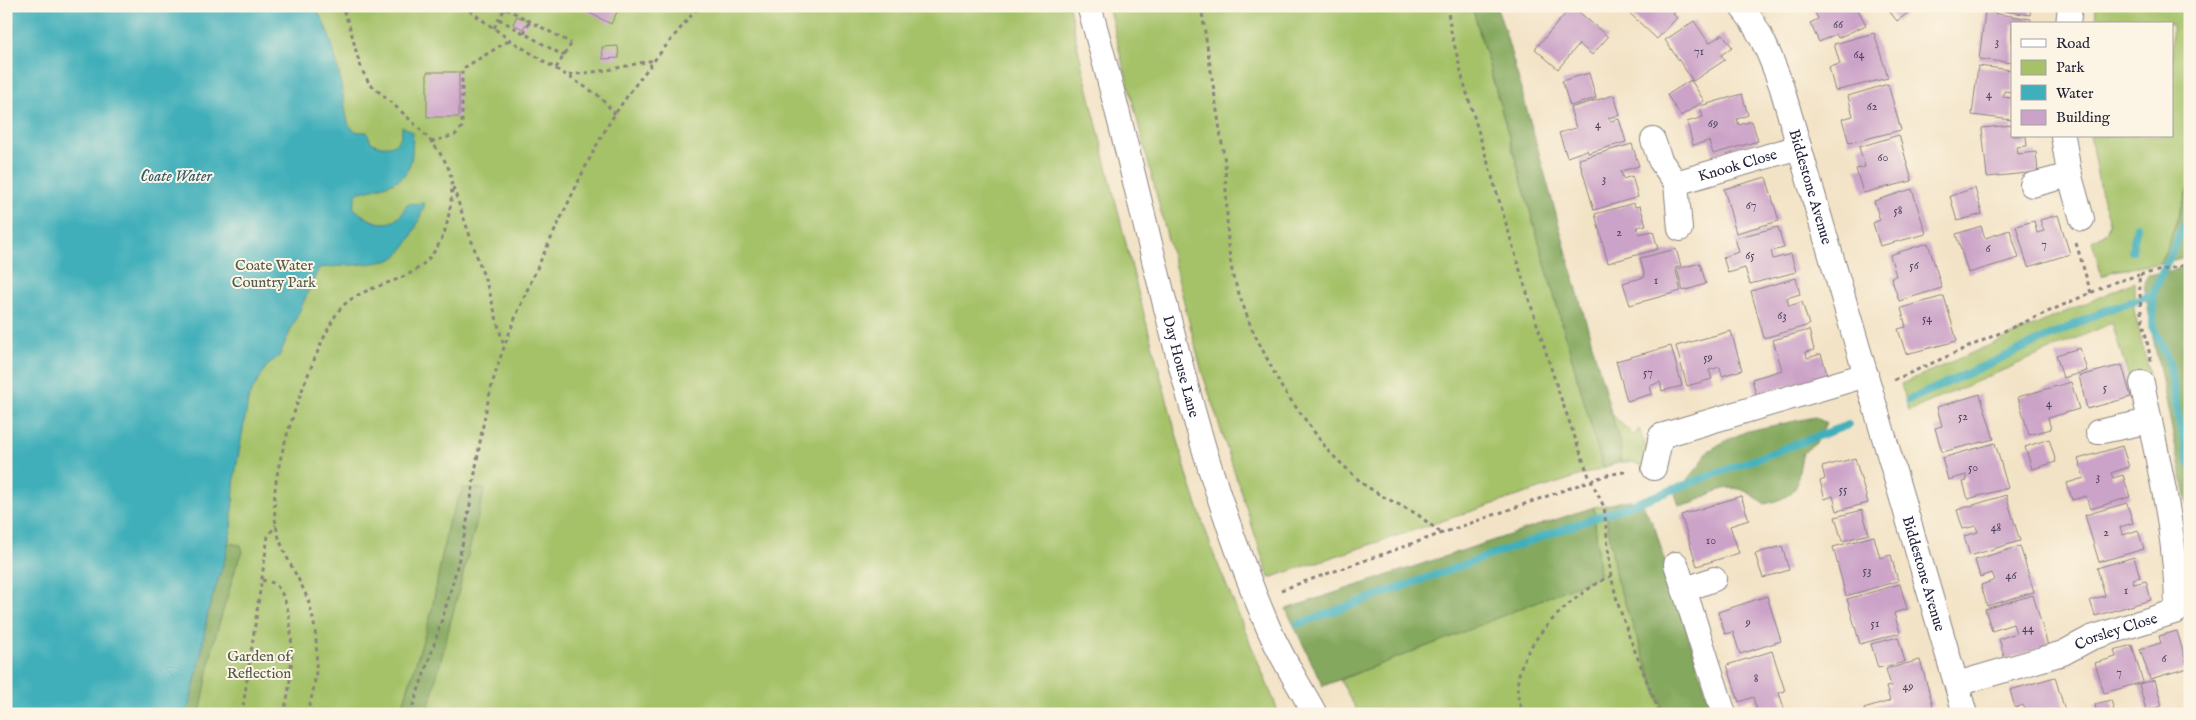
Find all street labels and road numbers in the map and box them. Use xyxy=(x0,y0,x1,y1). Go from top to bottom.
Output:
street label: Biddestone Avenue xyxy=(1785,127,1837,247)
street label: Knook Close xyxy=(1696,144,1779,186)
street label: Day House Lane xyxy=(1159,313,1204,420)
street label: Biddestone Avenue xyxy=(1898,514,1950,634)
street label: Corsley Close xyxy=(2071,608,2160,655)

